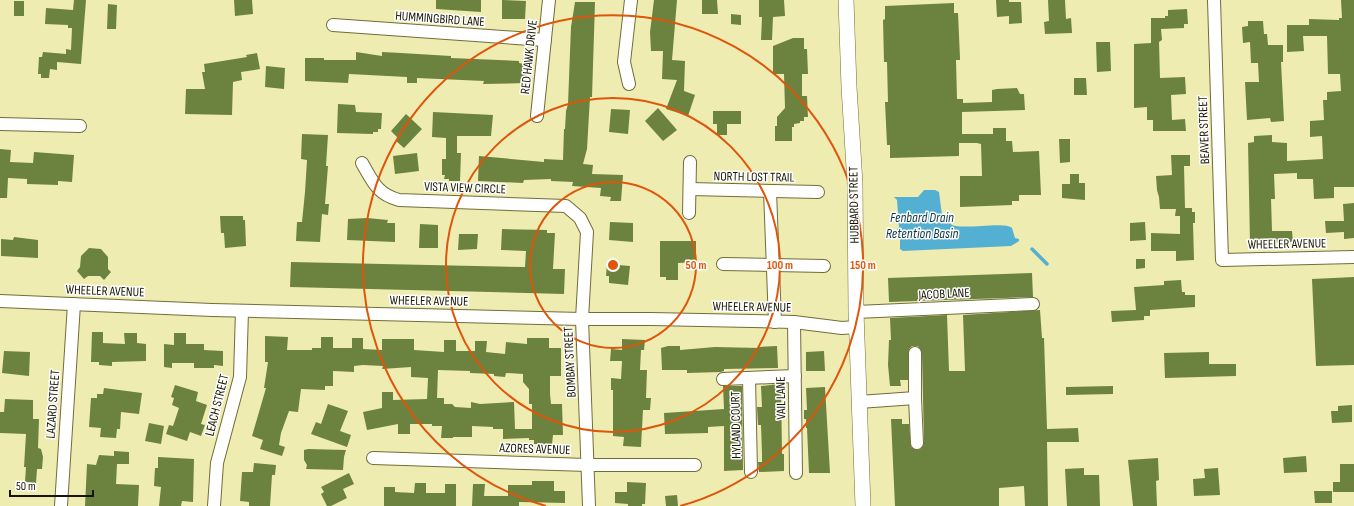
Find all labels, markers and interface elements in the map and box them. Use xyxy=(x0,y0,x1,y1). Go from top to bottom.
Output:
street label: HUMMINGBIRD LANE xyxy=(395,8,485,30)
street label: RED HAWK DRIVE xyxy=(517,19,541,95)
street label: BEAVER STREET xyxy=(1195,96,1213,164)
street label: HUBBARD STREET xyxy=(845,166,863,244)
street label: NORTH LOST TRAIL xyxy=(713,168,795,186)
street label: VISTA VIEW CIRCLE xyxy=(424,179,506,197)
water label: Fenbard Drain Retention Basin xyxy=(886,209,958,242)
street label: WHEELER AVENUE xyxy=(1247,235,1327,253)
centre of rings xyxy=(606,258,620,272)
text: 50 m xyxy=(686,258,706,273)
text: 100 m xyxy=(767,258,793,273)
text: 150 m xyxy=(850,258,876,273)
street label: WHEELER AVENUE xyxy=(65,282,145,300)
street label: JACOB LANE xyxy=(917,285,970,303)
street label: WHEELER AVENUE xyxy=(389,292,469,310)
street label: WHEELER AVENUE xyxy=(712,298,792,316)
street label: BOMBAY STREET xyxy=(560,326,580,398)
street label: LAZARD STREET xyxy=(43,369,63,439)
street label: LEACH STREET xyxy=(202,372,232,438)
street label: VAIL LANE xyxy=(773,376,789,420)
street label: HYLAND COURT xyxy=(727,391,745,459)
street label: AZORES AVENUE xyxy=(498,440,571,458)
scale bar xyxy=(10,472,93,498)
text: 50 m xyxy=(16,479,36,494)

